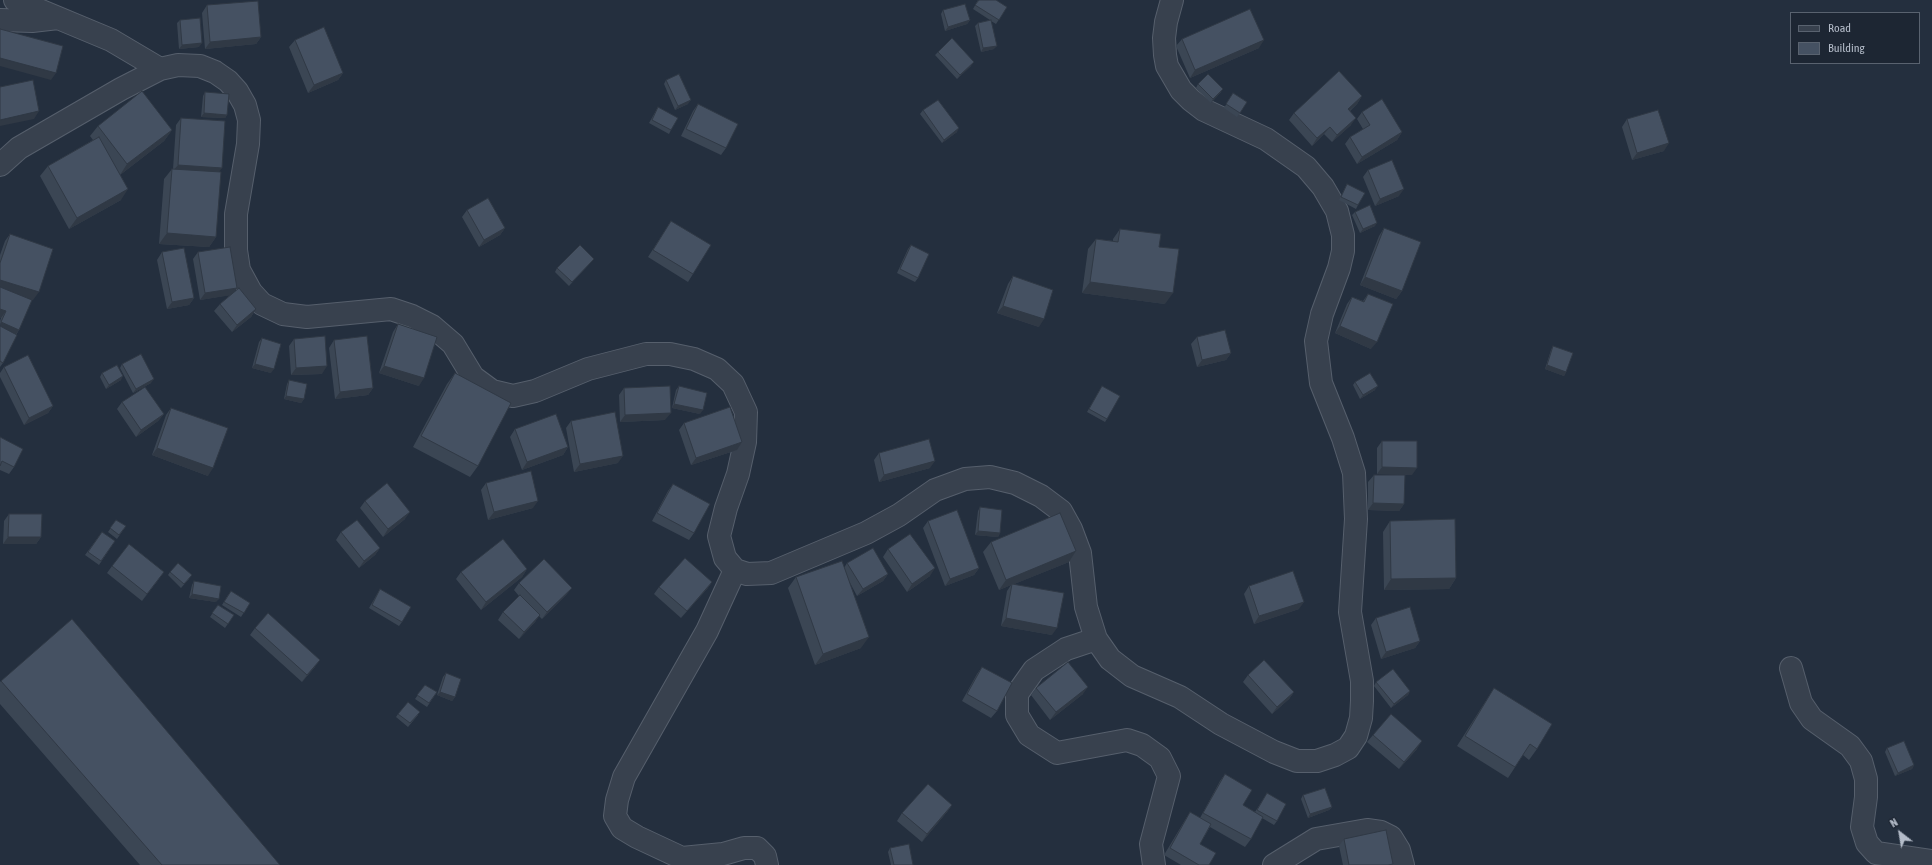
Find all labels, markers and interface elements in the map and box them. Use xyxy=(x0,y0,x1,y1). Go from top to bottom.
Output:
legend xyxy=(1790,12,1920,64)
text: Road xyxy=(1828,21,1851,35)
text: Building xyxy=(1828,41,1865,55)
north arrow xyxy=(1880,813,1920,853)
text: N xyxy=(1888,816,1900,830)

